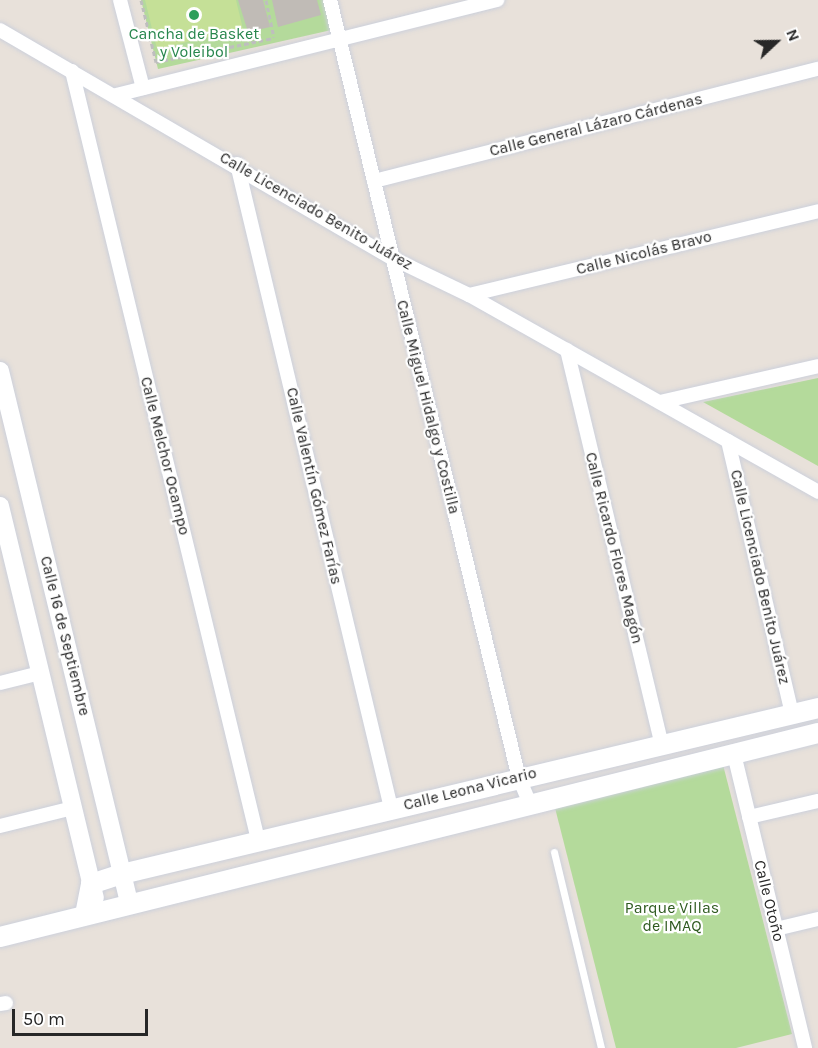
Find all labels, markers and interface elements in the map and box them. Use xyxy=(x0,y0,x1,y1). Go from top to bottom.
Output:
marker: Cancha de Basket y Voleibol xyxy=(187,8,201,22)
north arrow xyxy=(746,12,806,72)
place label: Cancha de Basket y Voleibol xyxy=(129,24,259,62)
text: N xyxy=(782,26,804,44)
street label: Calle General Lázaro Cárdenas xyxy=(488,89,704,161)
street label: Calle Licenciado Benito Juárez xyxy=(216,148,416,274)
street label: Calle Nicolás Bravo xyxy=(574,227,714,279)
street label: Calle Miguel Hidalgo y Costilla xyxy=(392,298,464,516)
street label: Calle Melchor Ocampo xyxy=(136,375,194,537)
street label: Calle Valentín Gómez Farías xyxy=(282,386,346,586)
street label: Calle Ricardo Flores Magón xyxy=(581,450,647,646)
street label: Calle Licenciado Benito Juárez xyxy=(726,468,794,686)
street label: Calle 16 de Septiembre xyxy=(36,554,94,718)
street label: Calle Leona Vicario xyxy=(401,763,539,815)
street label: Calle Otoño xyxy=(750,858,788,944)
park label: Parque Villas de IMAQ xyxy=(625,898,719,936)
scale bar xyxy=(15,997,152,1035)
text: 50 m xyxy=(23,1008,65,1030)

